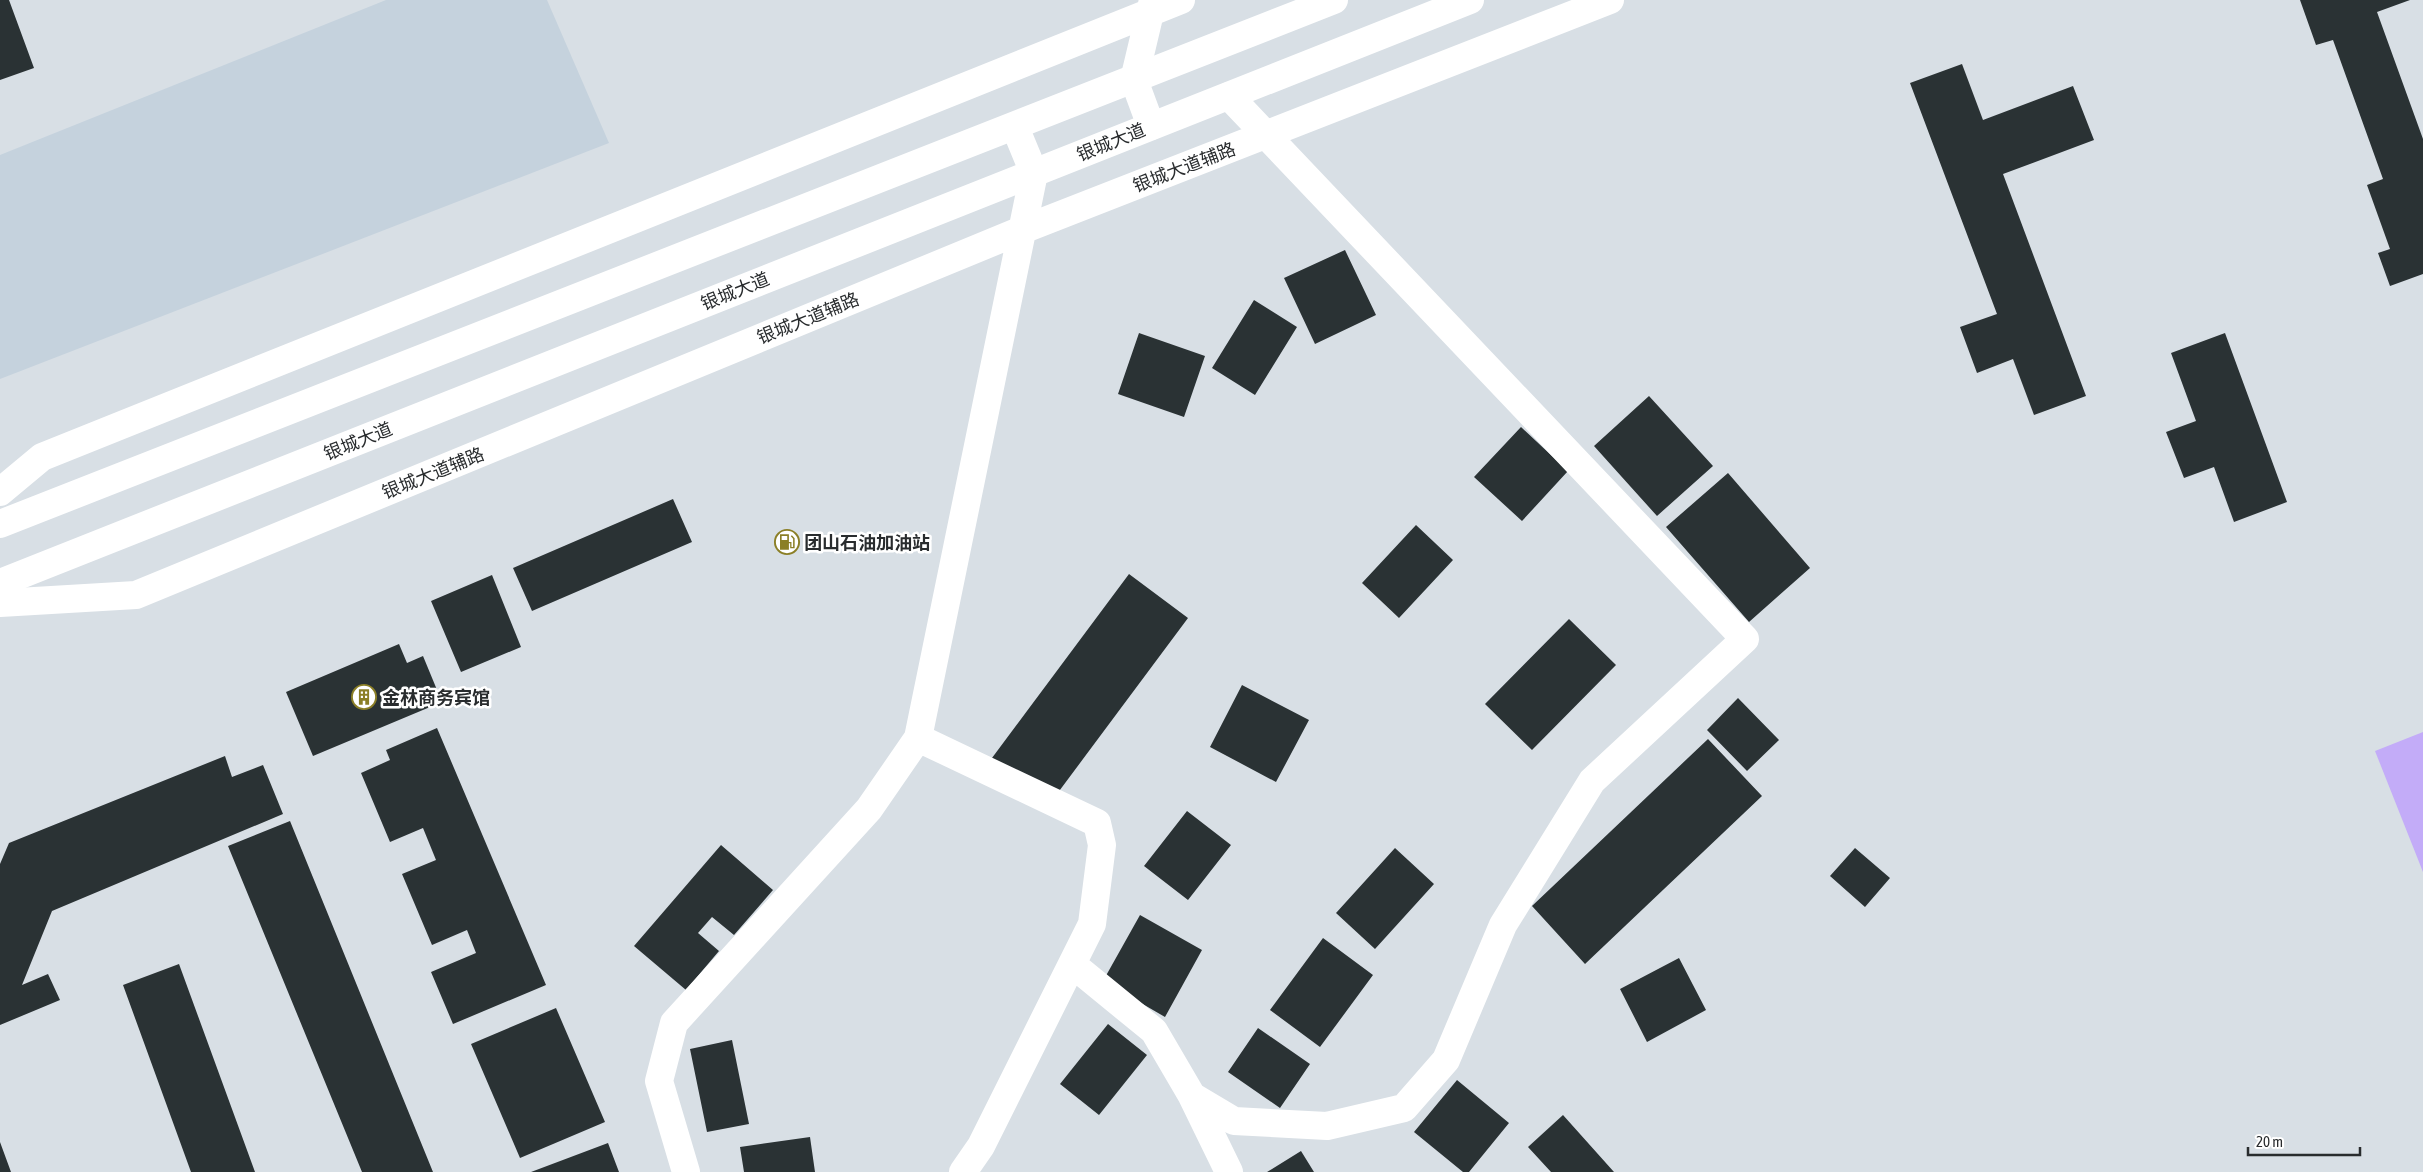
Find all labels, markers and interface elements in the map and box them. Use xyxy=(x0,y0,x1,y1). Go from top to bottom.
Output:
street label: 银城大道 xyxy=(1074,119,1148,165)
street label: 银城大道辅路 xyxy=(1130,138,1238,196)
street label: 银城大道 xyxy=(698,268,772,314)
street label: 银城大道辅路 xyxy=(754,288,862,348)
street label: 银城大道 xyxy=(321,418,395,464)
street label: 银城大道辅路 xyxy=(379,443,487,503)
fuel station icon: 团山石油加油站 xyxy=(774,529,800,555)
place label: 团山石油加油站 xyxy=(804,532,930,553)
building icon: 金林商务宾馆 xyxy=(351,684,377,710)
place label: 金林商务宾馆 xyxy=(382,687,490,708)
scale bar xyxy=(2248,1124,2360,1156)
text: 20 m xyxy=(2256,1133,2283,1150)

